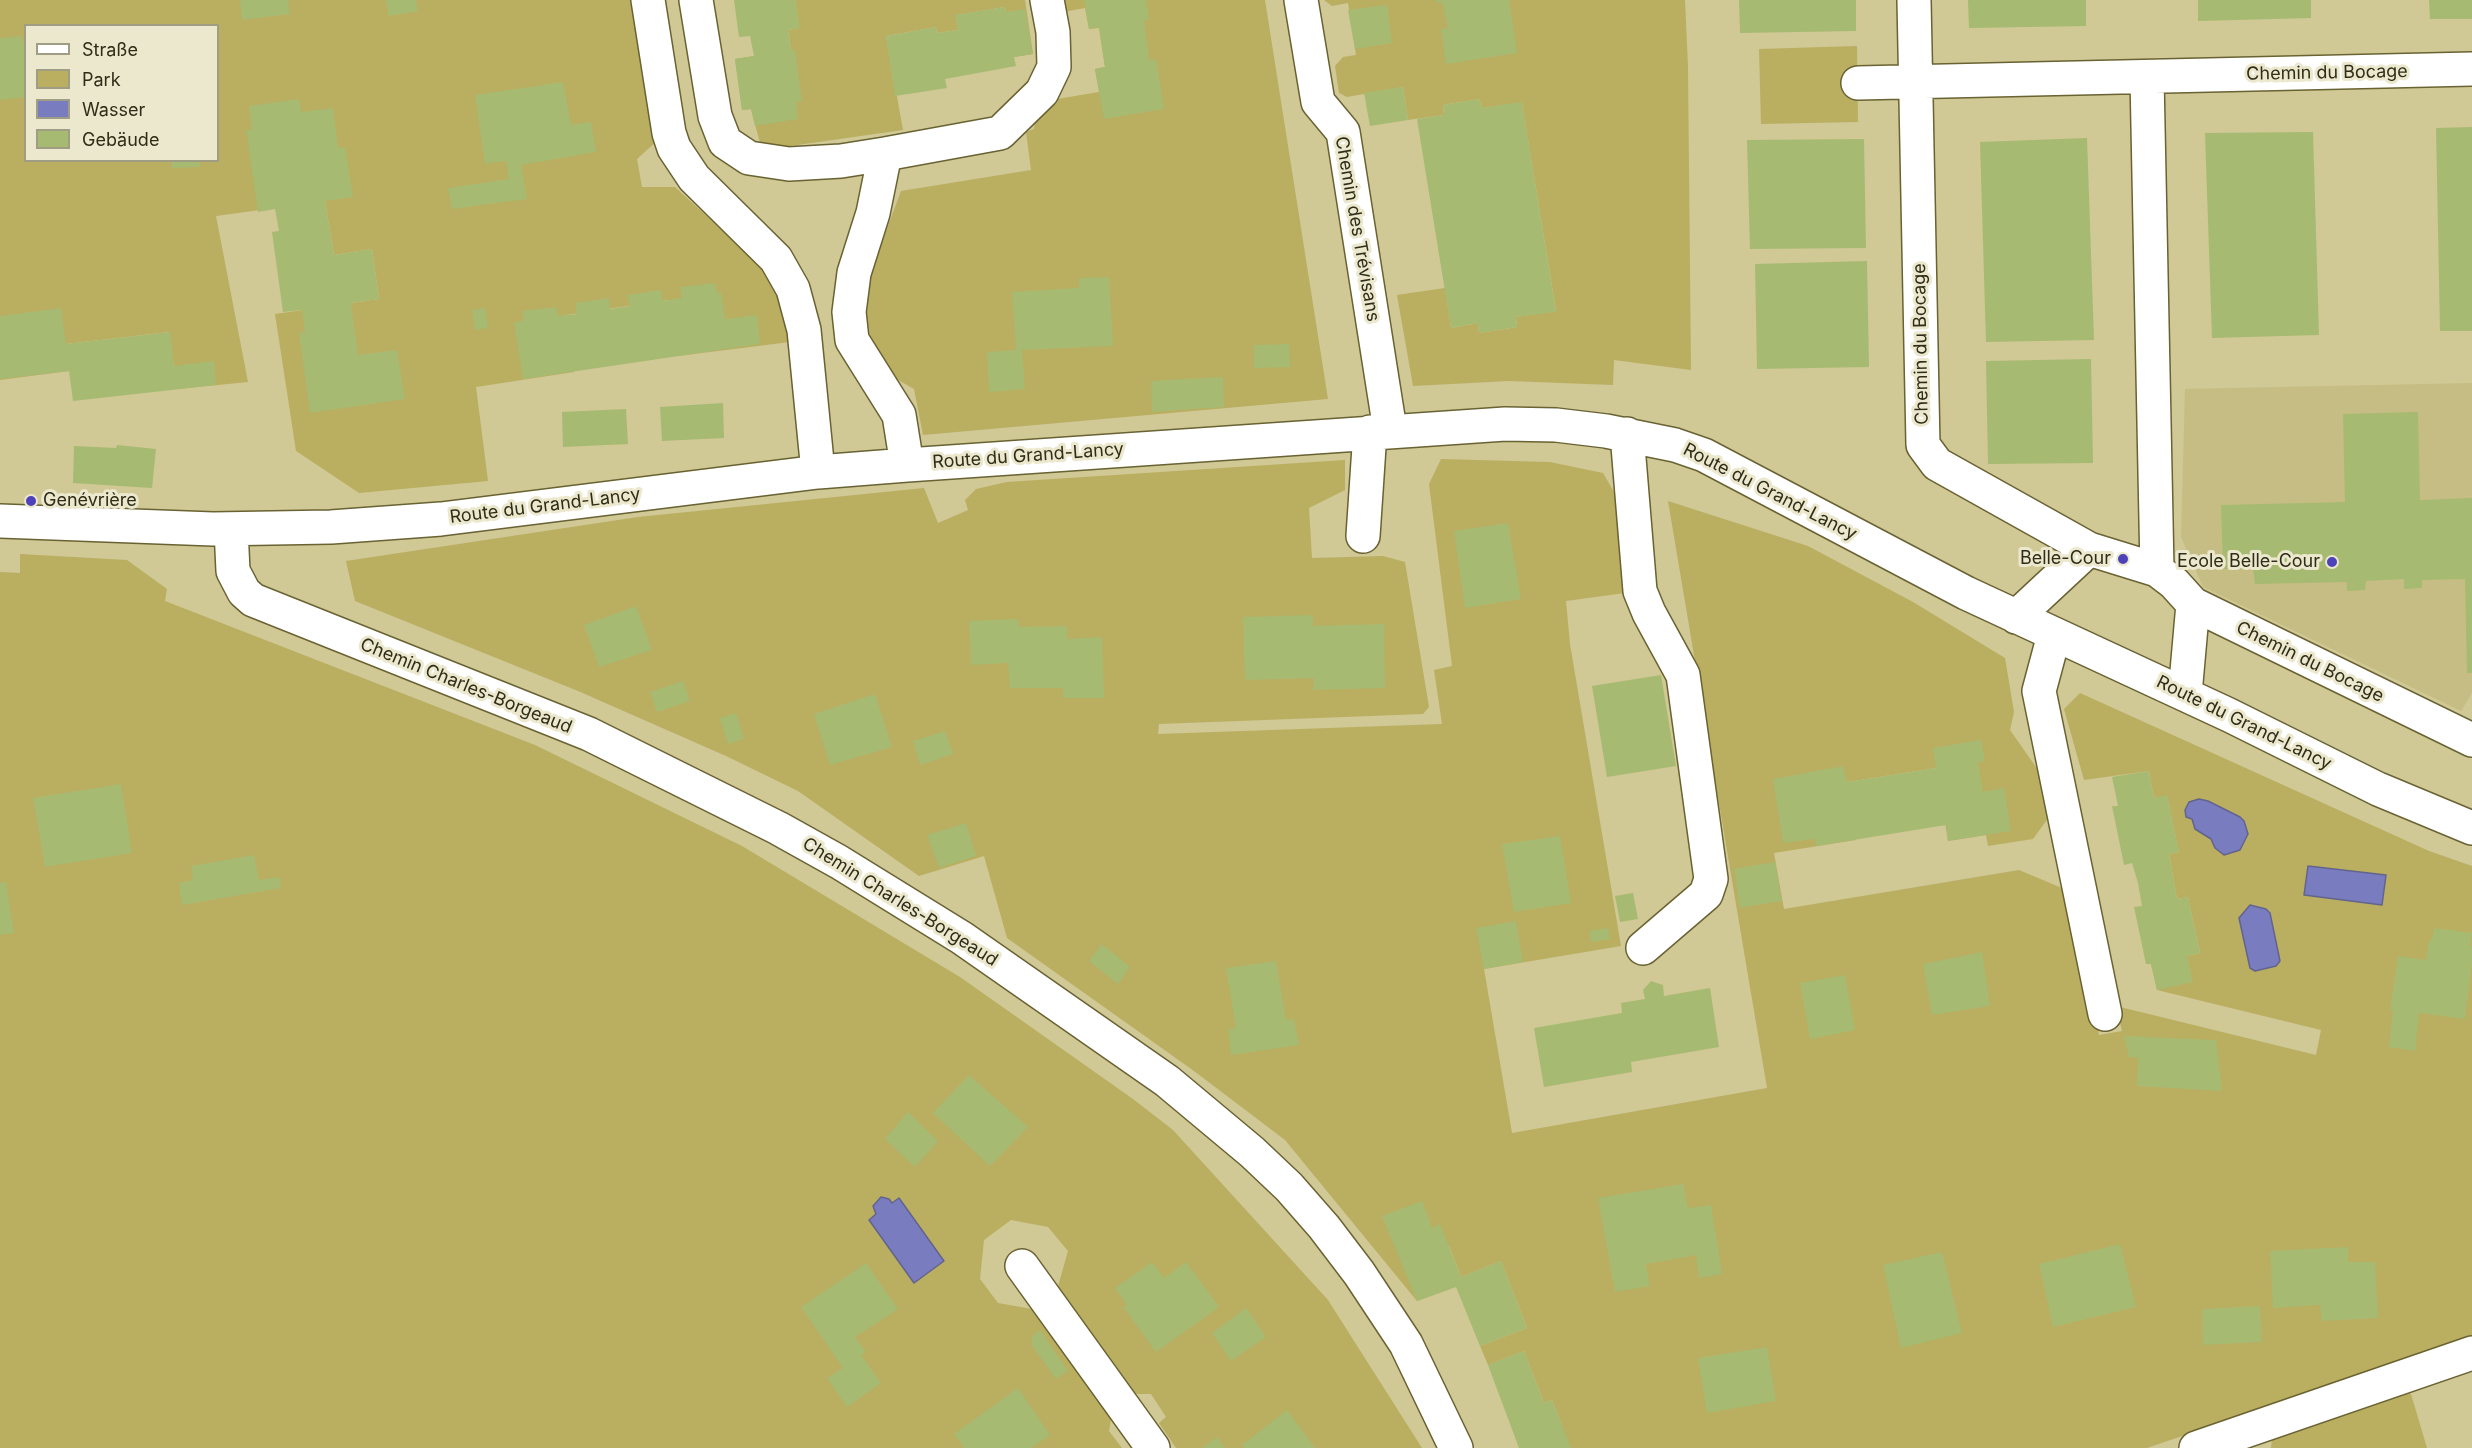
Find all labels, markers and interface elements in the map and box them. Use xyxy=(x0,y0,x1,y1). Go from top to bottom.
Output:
legend xyxy=(24,24,219,162)
text: Straße xyxy=(82,39,138,60)
street label: Chemin du Bocage xyxy=(2246,61,2408,85)
text: Park xyxy=(82,69,121,90)
text: Wasser xyxy=(82,99,145,120)
text: Gebäude xyxy=(82,129,159,150)
street label: Chemin des Trévisans xyxy=(1330,135,1384,323)
street label: Chemin du Bocage xyxy=(1909,263,1933,425)
street label: Route du Grand-Lancy xyxy=(931,439,1125,473)
street label: Route du Grand-Lancy xyxy=(1680,439,1860,545)
street label: Route du Grand-Lancy xyxy=(448,484,642,528)
place label: Genévrière xyxy=(43,490,137,512)
marker: Genévrière xyxy=(24,494,38,508)
place label: Belle-Cour xyxy=(2020,548,2111,570)
place label: Ecole Belle-Cour xyxy=(2177,551,2320,573)
marker: Belle-Cour xyxy=(2116,552,2130,566)
marker: Ecole Belle-Cour xyxy=(2325,555,2339,569)
street label: Chemin du Bocage xyxy=(2233,617,2387,707)
street label: Chemin Charles-Borgeaud xyxy=(357,634,575,738)
street label: Route du Grand-Lancy xyxy=(2153,671,2335,775)
street label: Chemin Charles-Borgeaud xyxy=(798,833,1002,971)

